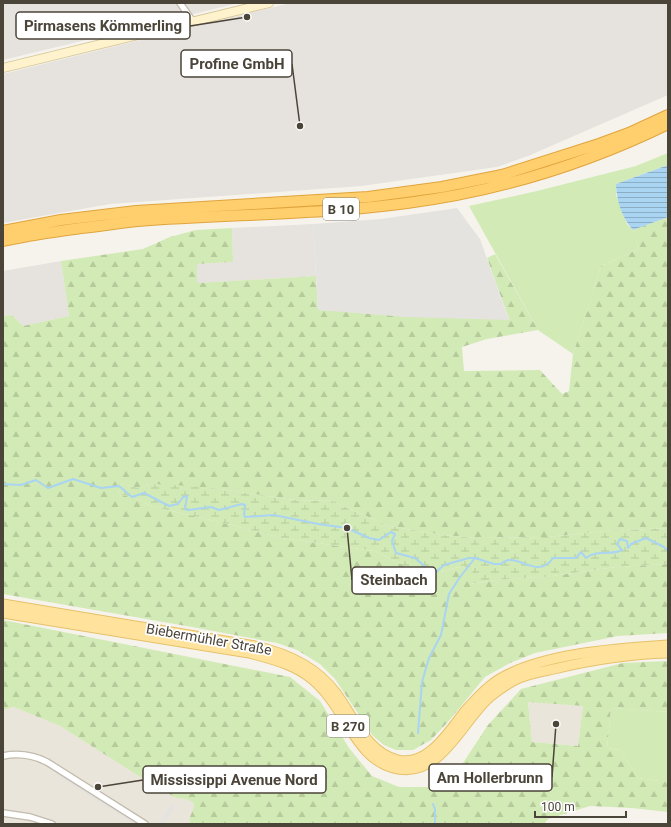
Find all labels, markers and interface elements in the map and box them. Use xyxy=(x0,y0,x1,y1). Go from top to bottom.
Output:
callout: Pirmasens Kömmerling xyxy=(16,12,190,39)
text: Pirmasens Kömmerling xyxy=(24,17,182,35)
callout: Profine GmbH xyxy=(181,50,292,77)
text: Profine GmbH xyxy=(189,55,285,73)
road number: B 10 xyxy=(323,198,359,220)
callout: Steinbach xyxy=(352,567,436,594)
text: Steinbach xyxy=(360,571,428,589)
street label: Biebermühler Straße xyxy=(145,620,273,658)
road number: B 270 xyxy=(327,715,369,737)
callout: Am Hollerbrunn xyxy=(429,764,552,791)
callout: Mississippi Avenue Nord xyxy=(143,766,326,793)
text: Am Hollerbrunn xyxy=(437,769,543,787)
text: Mississippi Avenue Nord xyxy=(150,771,318,789)
scale bar xyxy=(535,793,626,819)
text: 100 m xyxy=(541,800,575,814)

